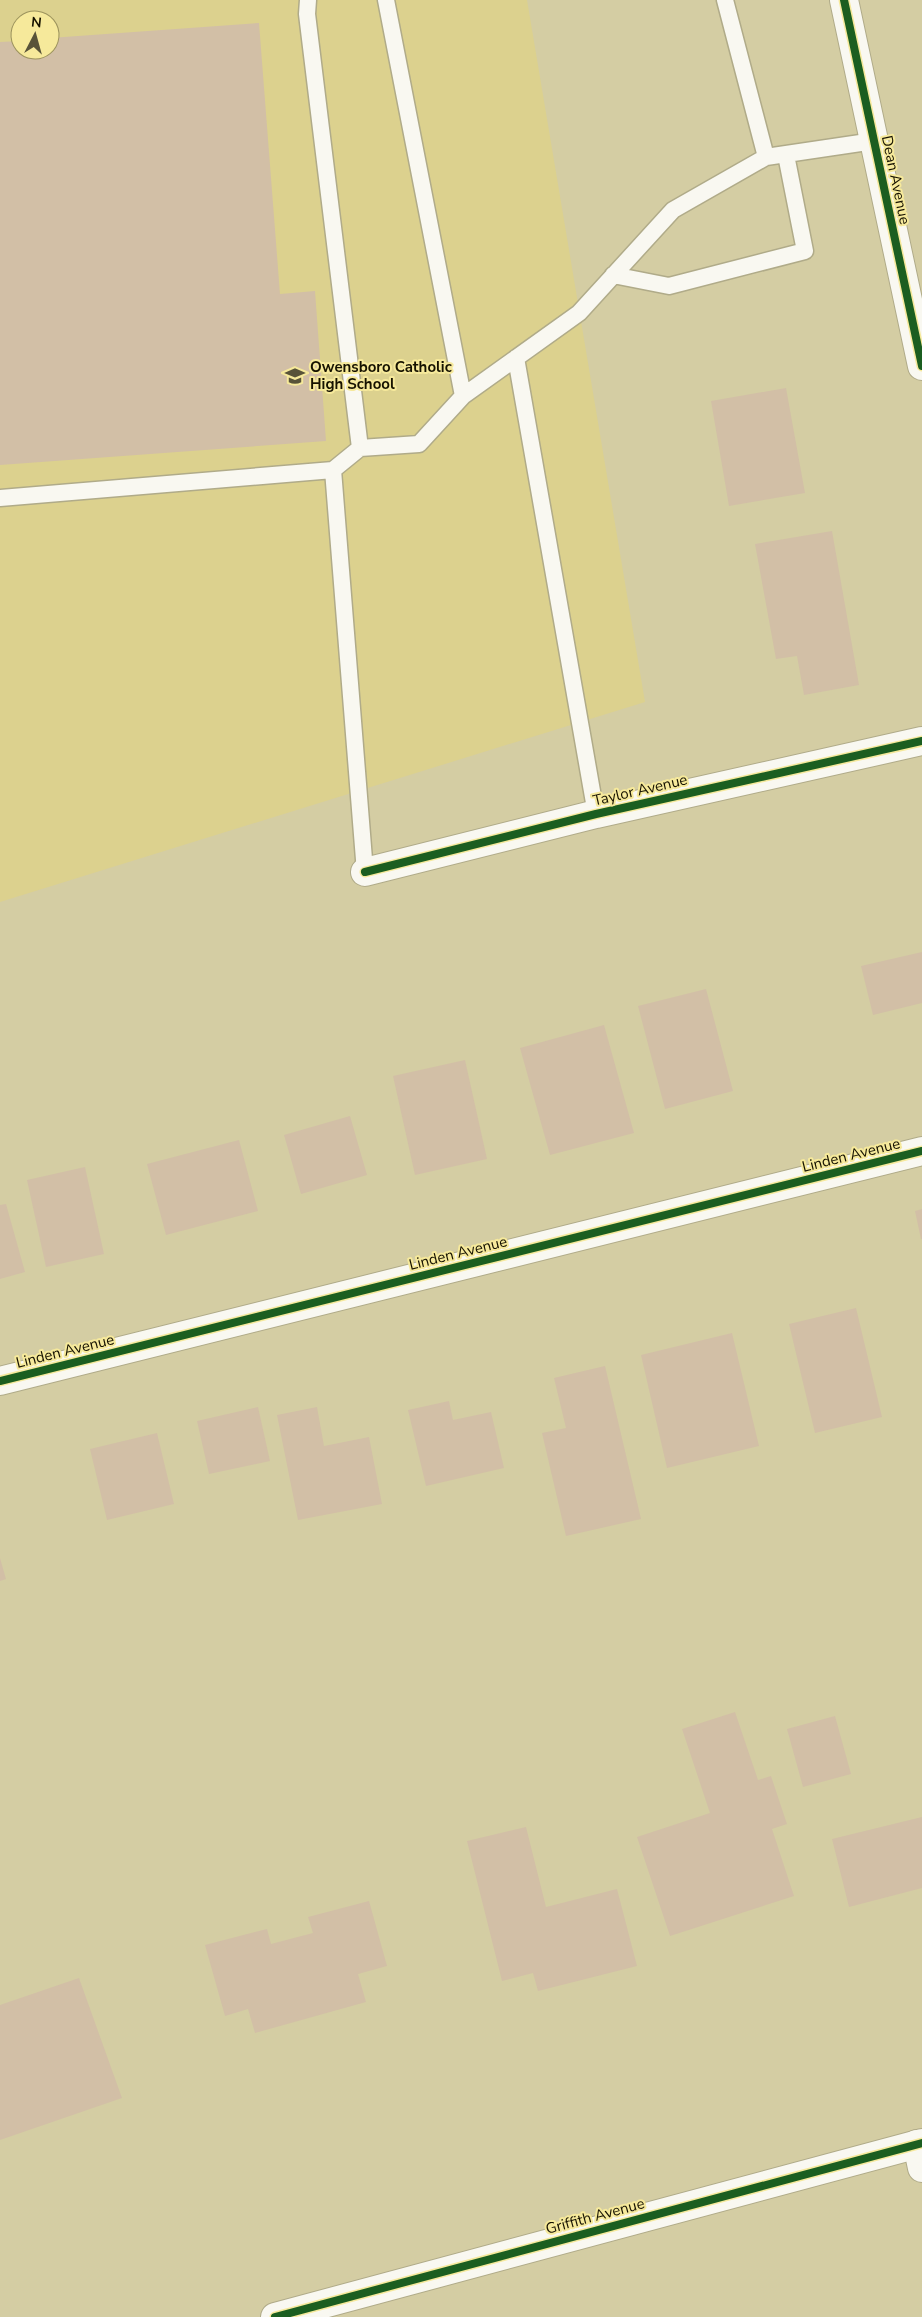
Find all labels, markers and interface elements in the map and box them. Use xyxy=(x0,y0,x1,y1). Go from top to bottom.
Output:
north arrow xyxy=(10,10,60,60)
text: N xyxy=(30,13,43,33)
street label: Dean Avenue xyxy=(877,134,915,226)
place label: Owensboro Catholic High School xyxy=(310,357,452,394)
school or university icon: Owensboro Catholic High School xyxy=(284,365,306,387)
street label: Taylor Avenue xyxy=(591,769,689,811)
street label: Linden Avenue xyxy=(800,1133,902,1177)
street label: Linden Avenue xyxy=(407,1231,509,1275)
street label: Linden Avenue xyxy=(14,1329,116,1373)
street label: Griffith Avenue xyxy=(543,2193,647,2239)

